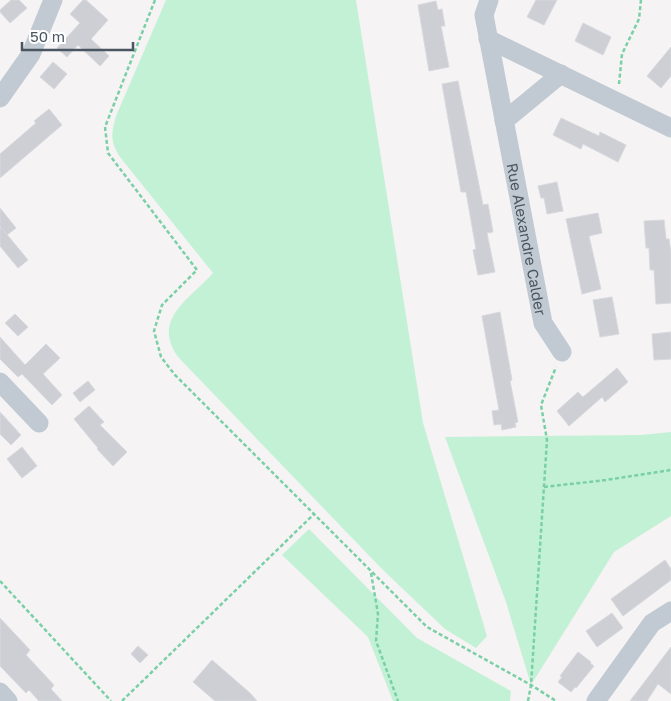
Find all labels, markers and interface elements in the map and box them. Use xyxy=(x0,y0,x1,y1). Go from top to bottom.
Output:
scale bar xyxy=(22,20,134,52)
text: 50 m xyxy=(30,27,65,45)
street label: Rue Alexandre Calder xyxy=(504,161,550,317)

